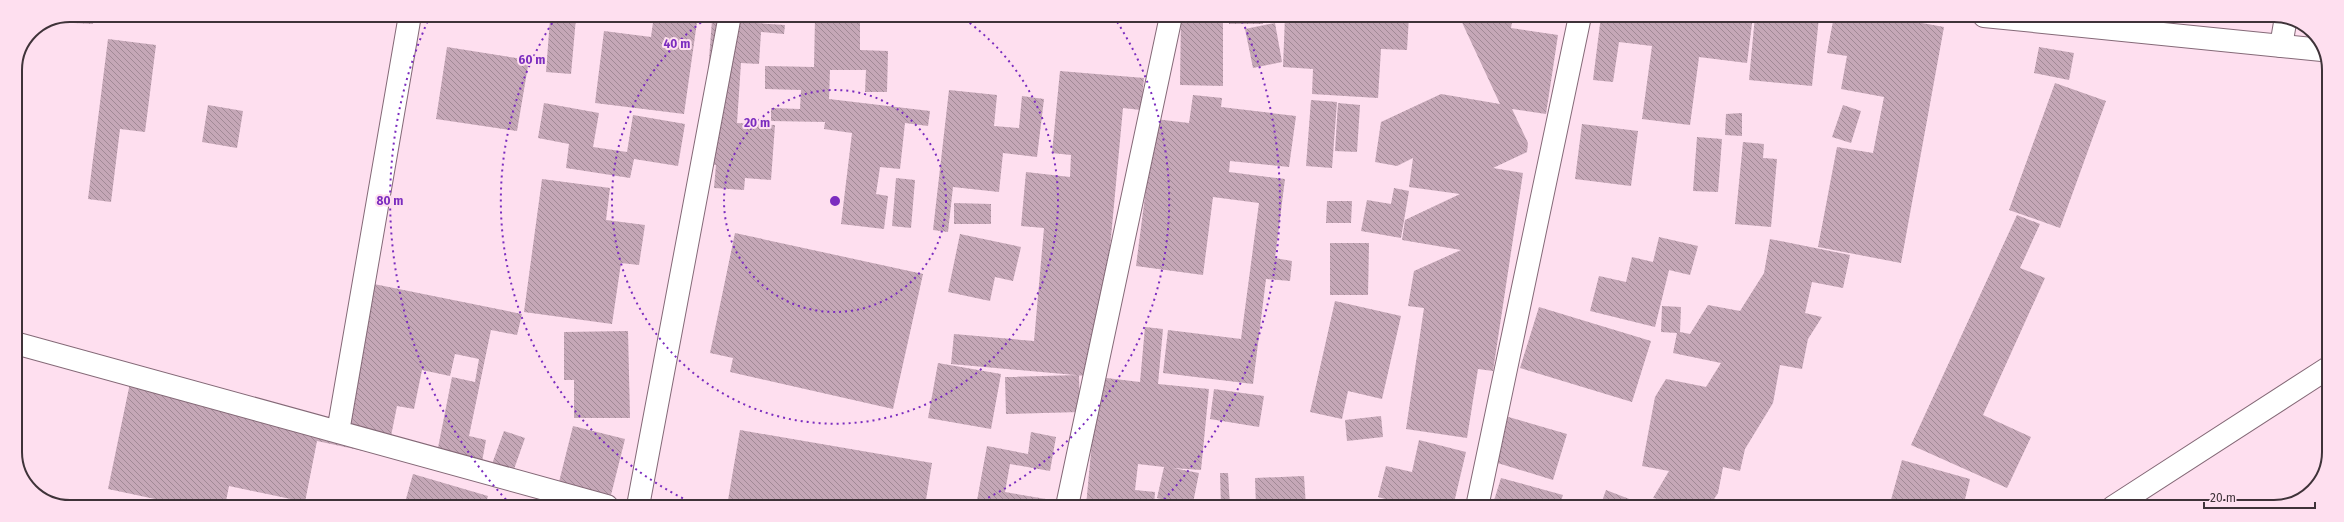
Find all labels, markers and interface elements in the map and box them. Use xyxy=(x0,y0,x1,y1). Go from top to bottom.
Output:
text: 40 m xyxy=(664,37,690,51)
text: 60 m xyxy=(519,53,545,67)
text: 20 m xyxy=(744,116,770,130)
text: 80 m xyxy=(377,194,403,208)
centre of rings xyxy=(828,194,842,208)
scale bar xyxy=(2204,484,2315,510)
text: 20 m xyxy=(2210,491,2236,505)

